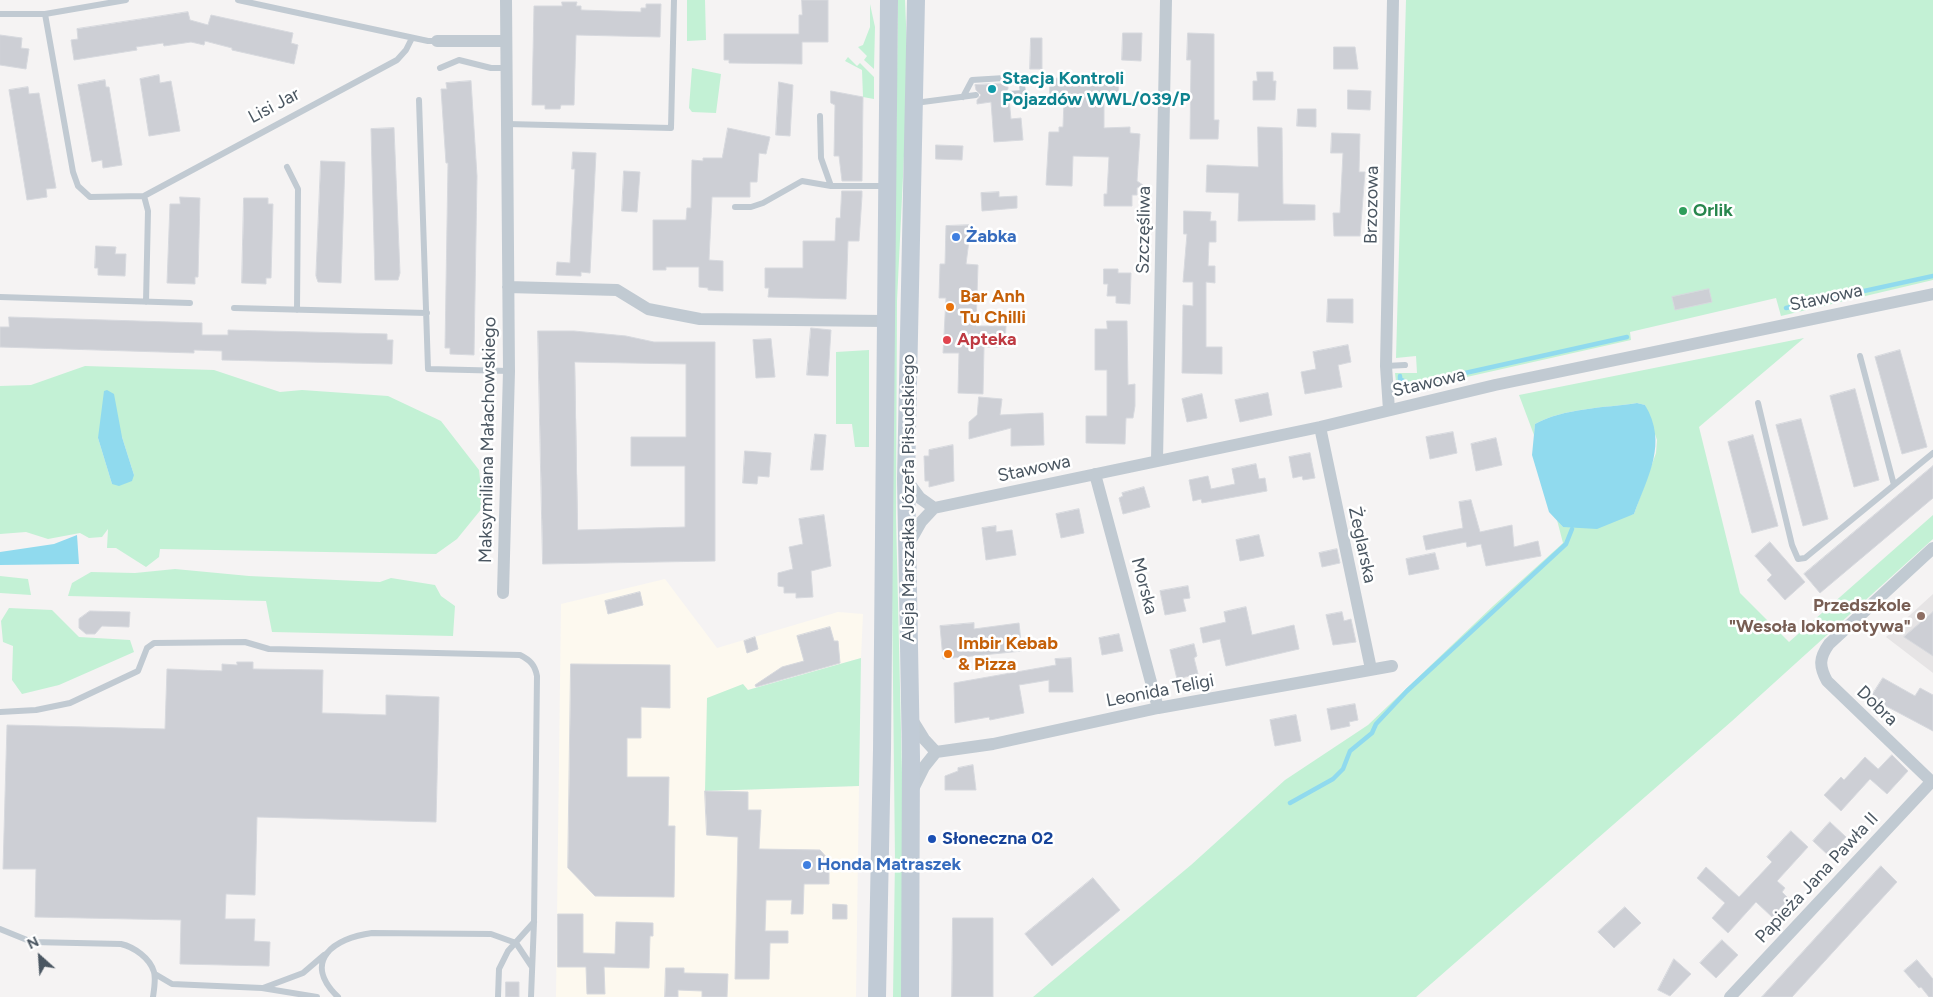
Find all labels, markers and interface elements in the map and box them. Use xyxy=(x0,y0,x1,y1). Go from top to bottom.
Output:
place label: Stacja Kontroli Pojazdów WWL/039/P xyxy=(1002,68,1190,110)
marker: Stacja Kontroli Pojazdów WWL/039/P xyxy=(986,83,998,95)
street label: Lisi Jar xyxy=(245,84,303,128)
street label: Brzozowa xyxy=(1361,166,1383,244)
street label: Szczęśliwa xyxy=(1132,186,1156,274)
place label: Orlik xyxy=(1693,200,1733,222)
marker: Orlik xyxy=(1677,205,1689,217)
place label: Żabka xyxy=(966,226,1017,248)
marker: Żabka xyxy=(950,231,962,243)
street label: Stawowa xyxy=(1788,280,1864,316)
place label: Bar Anh Tu Chilli xyxy=(960,286,1026,328)
marker: Bar Anh Tu Chilli xyxy=(944,301,956,313)
street label: Maksymiliana Małachowskiego xyxy=(475,317,501,563)
place label: Apteka xyxy=(957,329,1017,351)
marker: Apteka xyxy=(941,334,953,346)
street label: Aleja Marszałka Józefa Piłsudskiego xyxy=(898,354,920,642)
street label: Stawowa xyxy=(1390,364,1468,402)
street label: Stawowa xyxy=(996,451,1072,487)
street label: Żeglarska xyxy=(1343,505,1381,585)
street label: Morska xyxy=(1126,555,1162,617)
place label: Przedszkole "Wesoła lokomotywa" xyxy=(1729,595,1911,638)
marker: Przedszkole "Wesoła lokomotywa" xyxy=(1915,610,1927,622)
place label: Imbir Kebab & Pizza xyxy=(958,633,1058,676)
marker: Imbir Kebab & Pizza xyxy=(942,648,954,660)
street label: Leonida Teligi xyxy=(1104,670,1216,712)
street label: Dobra xyxy=(1852,681,1902,731)
street label: Papieża Jana Pawła II xyxy=(1751,808,1883,948)
place label: Słoneczna 02 xyxy=(942,828,1053,850)
marker: Słoneczna 02 xyxy=(926,833,938,845)
place label: Honda Matraszek xyxy=(817,854,961,876)
marker: Honda Matraszek xyxy=(801,859,813,871)
north arrow xyxy=(15,932,65,982)
text: N xyxy=(25,933,42,953)

